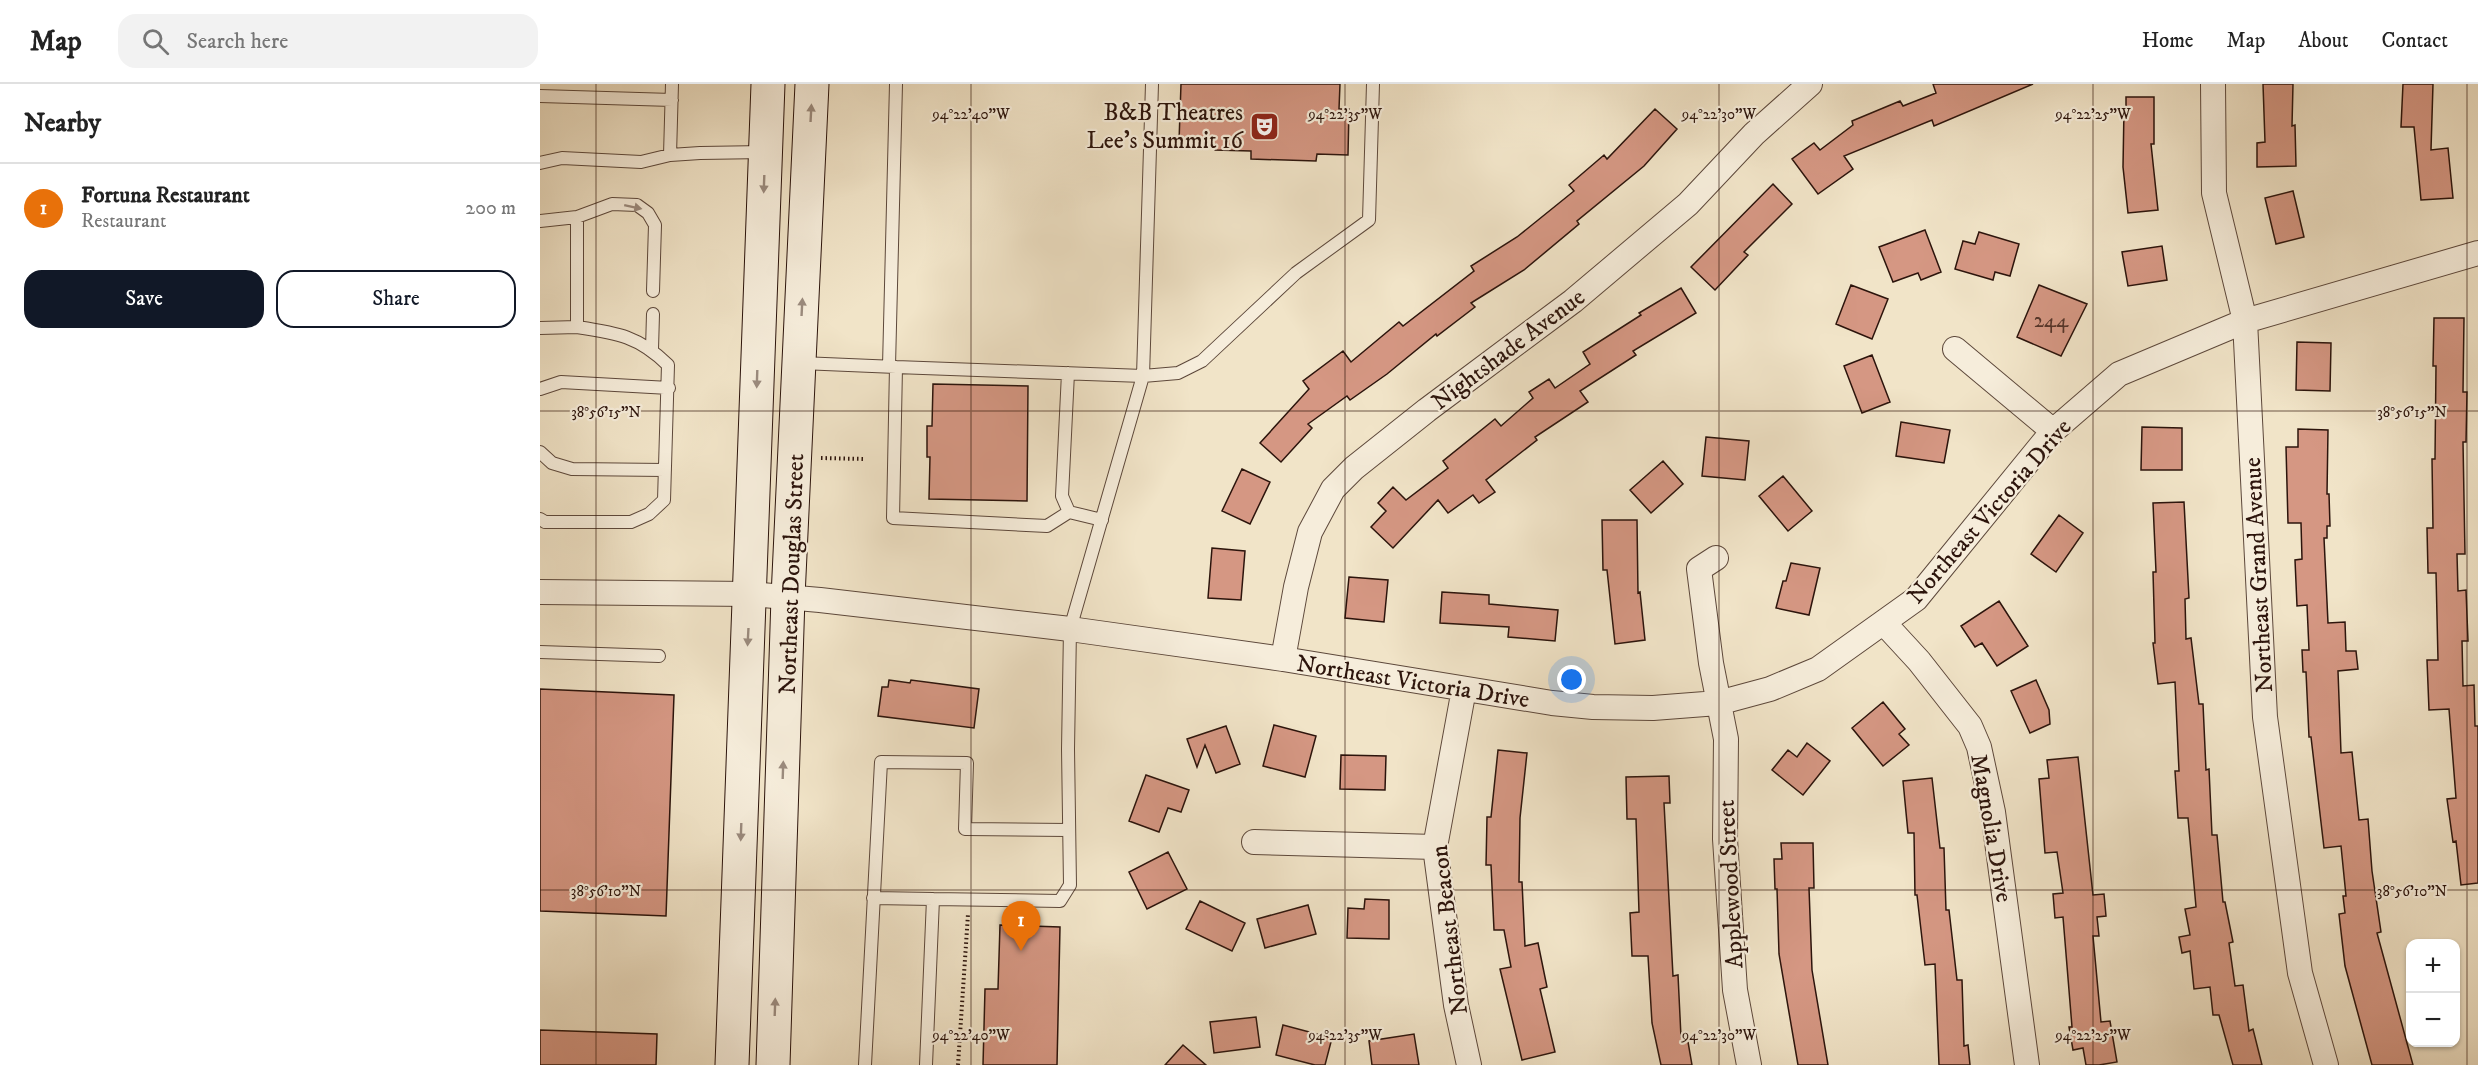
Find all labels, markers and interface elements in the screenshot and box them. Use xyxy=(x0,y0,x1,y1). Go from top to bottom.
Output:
search box xyxy=(118,14,538,68)
text: Map xyxy=(30,24,82,59)
icon: search xyxy=(139,25,172,58)
text: Search here xyxy=(187,28,288,55)
text: Home xyxy=(2142,28,2194,54)
text: Map xyxy=(2227,28,2265,54)
text: About xyxy=(2298,28,2349,54)
text: Contact xyxy=(2382,28,2448,54)
place label: B&B Theatres Lee's Summit 16 xyxy=(1086,98,1245,156)
one-way arrow xyxy=(807,103,816,122)
text: 94°22'40"W xyxy=(931,105,1010,124)
text: 94°22'35"W xyxy=(1307,105,1382,124)
text: 94°22'30"W xyxy=(1681,105,1756,124)
text: 94°22'25"W xyxy=(2054,105,2131,124)
text: Nearby xyxy=(24,107,101,140)
theatre icon: B&B Theatres Lee's Summit 16 xyxy=(1248,110,1280,142)
one-way arrow xyxy=(760,175,769,194)
text: Fortuna Restaurant xyxy=(81,182,250,209)
text: 1 xyxy=(40,196,47,221)
text: 200 m xyxy=(465,196,516,221)
one-way arrow xyxy=(624,203,643,212)
text: Restaurant xyxy=(81,209,166,234)
button: Save xyxy=(24,270,264,328)
button: Share xyxy=(276,270,516,328)
street label: Nightshade Avenue xyxy=(1426,282,1591,417)
one-way arrow xyxy=(797,298,806,317)
house number: 244 xyxy=(2034,308,2069,334)
one-way arrow xyxy=(753,370,762,389)
text: 38°56'15"N xyxy=(571,403,641,422)
text: 38°56'15"N xyxy=(2377,403,2447,422)
street label: Northeast Victoria Drive xyxy=(1901,413,2078,610)
street label: Northeast Douglas Street xyxy=(773,453,811,695)
street label: Northeast Grand Avenue xyxy=(2238,456,2280,693)
one-way arrow xyxy=(743,628,752,647)
street label: Northeast Victoria Drive xyxy=(1294,649,1532,715)
your location xyxy=(1557,665,1586,694)
street label: Magnolia Drive xyxy=(1963,752,2019,905)
one-way arrow xyxy=(779,760,788,779)
street label: Applewood Street xyxy=(1712,799,1750,969)
one-way arrow xyxy=(736,822,745,841)
street label: Northeast Beacon xyxy=(1425,843,1475,1016)
text: 38°56'10"N xyxy=(571,882,641,901)
text: 38°56'10"N xyxy=(2377,882,2447,901)
pin: 1 xyxy=(1002,902,1040,951)
map controls xyxy=(2406,939,2460,1047)
button: + xyxy=(2406,939,2460,993)
button: − xyxy=(2406,993,2460,1047)
one-way arrow xyxy=(770,997,779,1016)
text: 94°22'40"W xyxy=(931,1026,1010,1045)
text: 94°22'35"W xyxy=(1307,1026,1382,1045)
text: 94°22'30"W xyxy=(1681,1026,1756,1045)
text: 94°22'25"W xyxy=(2054,1026,2131,1045)

